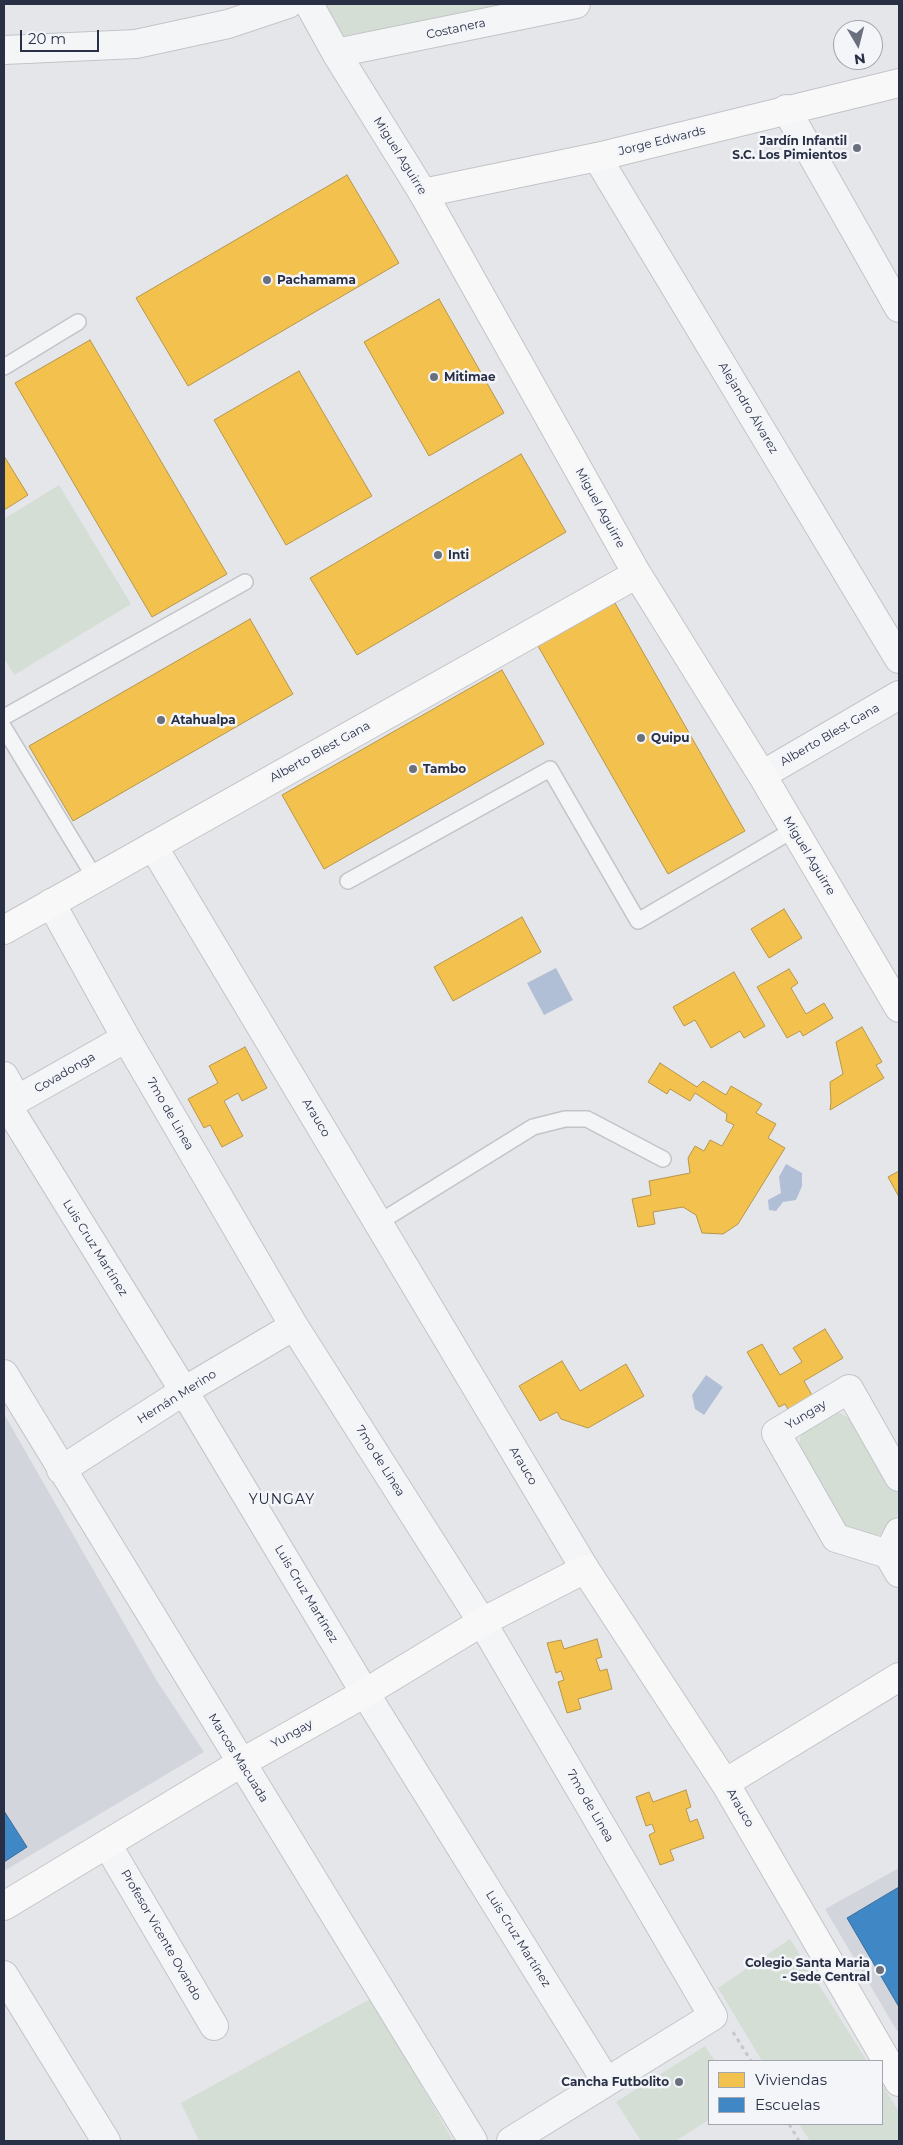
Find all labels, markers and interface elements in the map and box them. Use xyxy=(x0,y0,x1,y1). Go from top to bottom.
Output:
street label: Costanera xyxy=(425,16,487,42)
scale bar xyxy=(22,20,101,52)
north arrow xyxy=(833,20,883,70)
text: 20 m xyxy=(28,29,66,48)
text: N xyxy=(853,49,867,69)
street label: Miguel Aguirre xyxy=(370,114,430,198)
street label: Jorge Edwards xyxy=(617,123,707,159)
place label: Jardín Infantil S.C. Los Pimientos xyxy=(732,134,847,162)
marker: Jardín Infantil S.C. Los Pimientos xyxy=(851,142,863,154)
place label: Pachamama xyxy=(277,273,356,287)
marker: Pachamama xyxy=(261,274,273,286)
street label: Alejandro Álvarez xyxy=(715,360,781,456)
place label: Mitimae xyxy=(444,370,496,384)
marker: Mitimae xyxy=(428,371,440,383)
street label: Miguel Aguirre xyxy=(572,465,628,551)
place label: Inti xyxy=(448,548,469,562)
marker: Inti xyxy=(432,549,444,561)
street label: Alberto Blest Gana xyxy=(778,701,882,769)
place label: Atahualpa xyxy=(171,713,236,727)
marker: Atahualpa xyxy=(155,714,167,726)
street label: Alberto Blest Gana xyxy=(267,718,373,786)
place label: Quipu xyxy=(651,731,690,745)
marker: Quipu xyxy=(635,732,647,744)
place label: Tambo xyxy=(423,762,466,776)
marker: Tambo xyxy=(407,763,419,775)
street label: Miguel Aguirre xyxy=(780,814,838,898)
street label: Covadonga xyxy=(32,1050,98,1096)
street label: 7mo de Linea xyxy=(143,1075,197,1153)
street label: Arauco xyxy=(299,1096,333,1140)
street label: Luis Cruz Martínez xyxy=(59,1197,131,1299)
street label: Hernán Merino xyxy=(135,1367,219,1427)
street label: Yungay xyxy=(783,1397,829,1433)
street label: 7mo de Linea xyxy=(352,1423,408,1499)
street label: Arauco xyxy=(506,1444,540,1488)
district label: YUNGAY xyxy=(248,1492,316,1508)
street label: Luis Cruz Martínez xyxy=(271,1543,341,1645)
street label: Marcos Macuada xyxy=(205,1711,271,1805)
street label: Yungay xyxy=(269,1717,315,1751)
street label: 7mo de Linea xyxy=(563,1767,617,1845)
street label: Arauco xyxy=(723,1786,757,1830)
street label: Profesor Vicente Ovando xyxy=(118,1867,204,2003)
street label: Luis Cruz Martínez xyxy=(482,1888,554,1990)
place label: Colegio Santa Maria - Sede Central xyxy=(745,1956,870,1984)
marker: Colegio Santa Maria - Sede Central xyxy=(874,1964,886,1976)
legend xyxy=(708,2060,883,2125)
text: Viviendas xyxy=(755,2070,827,2089)
place label: Cancha Futbolito xyxy=(561,2075,669,2089)
marker: Cancha Futbolito xyxy=(673,2076,685,2088)
text: Escuelas xyxy=(755,2095,820,2114)

